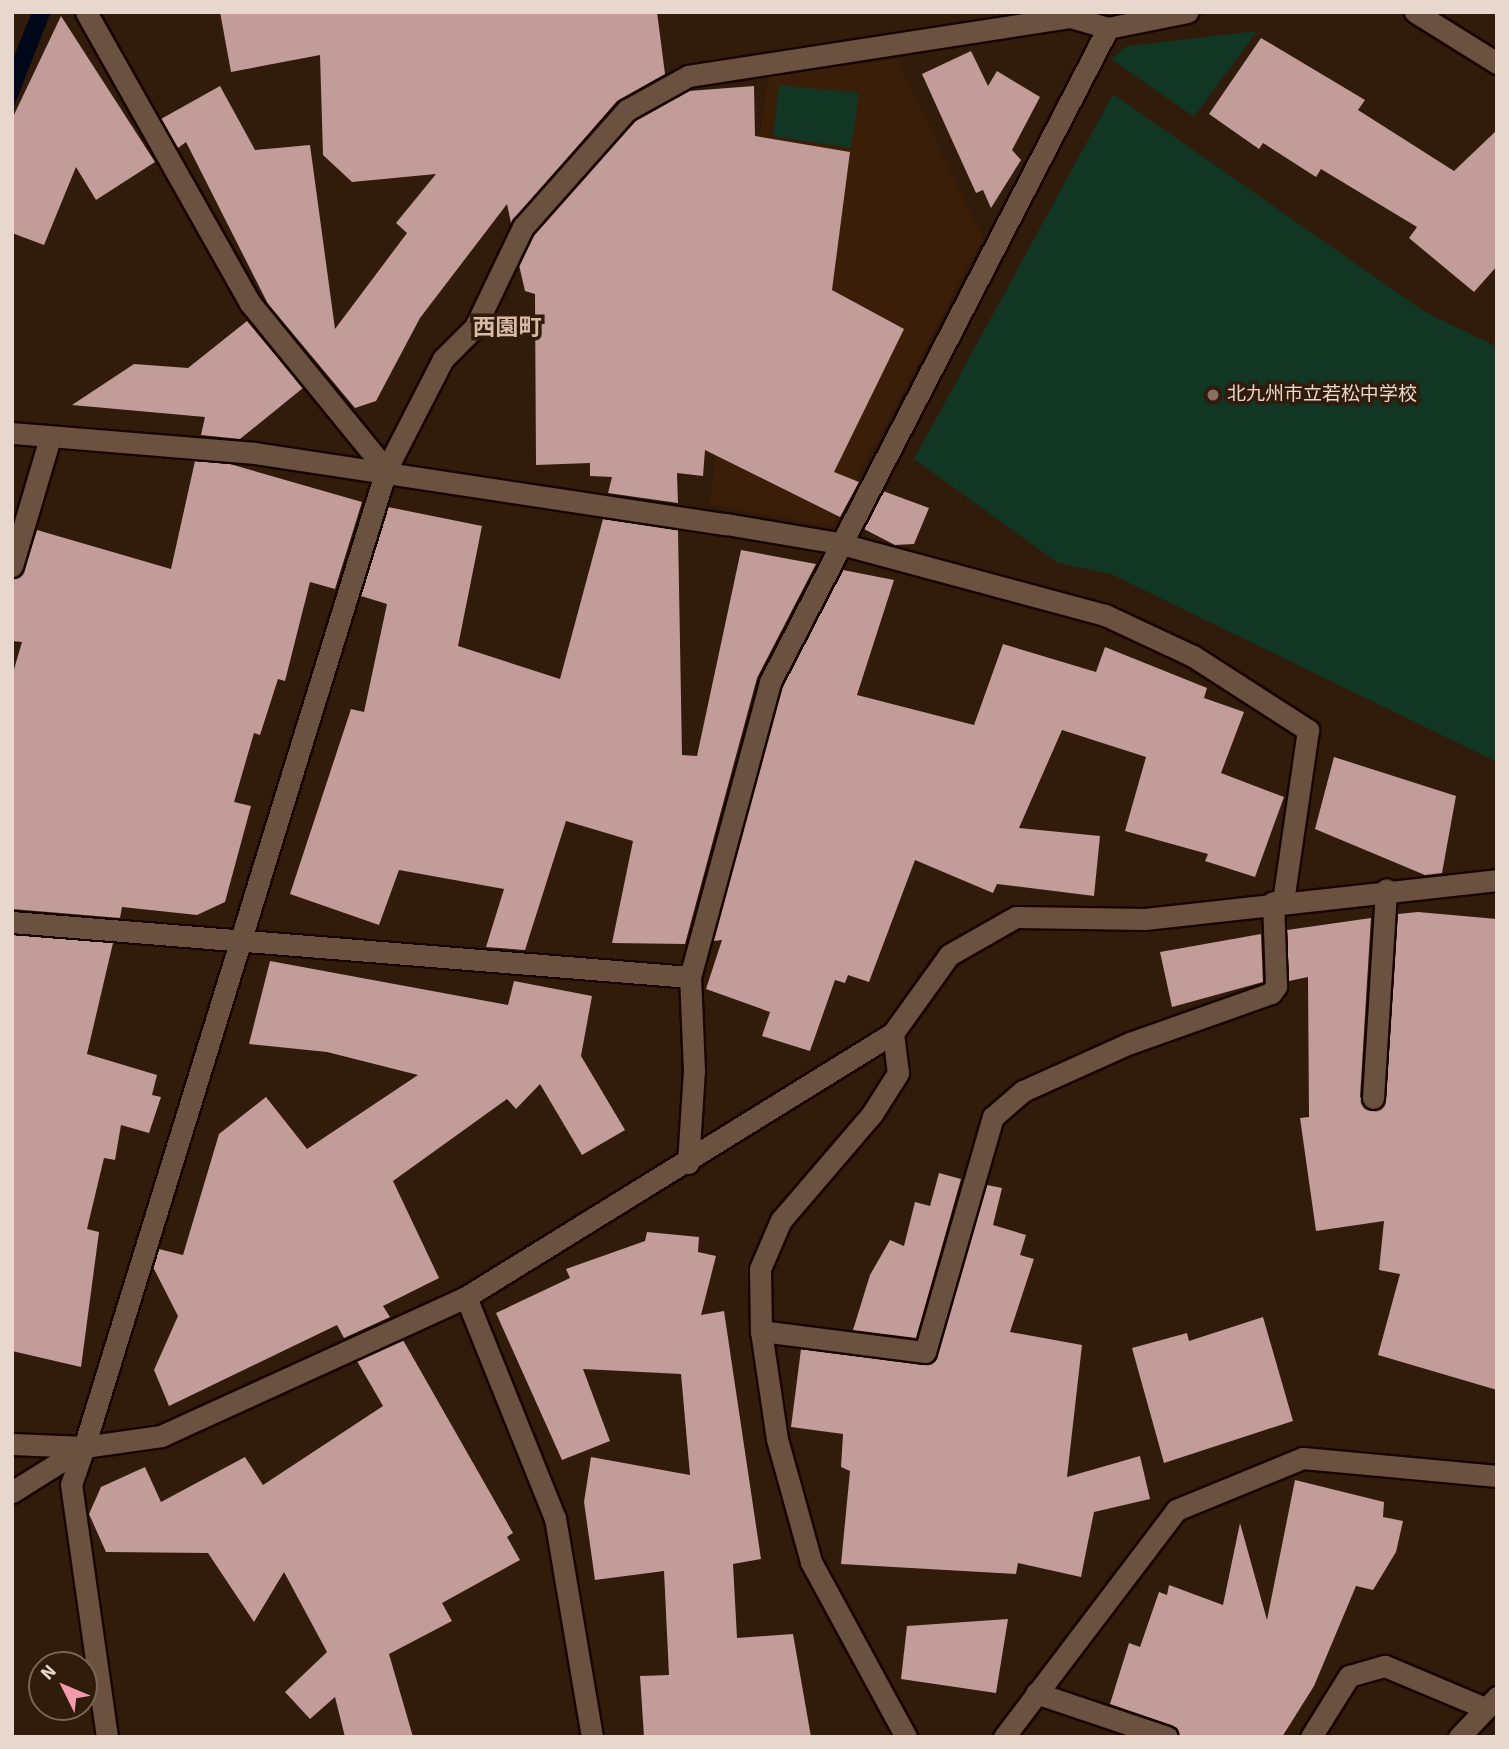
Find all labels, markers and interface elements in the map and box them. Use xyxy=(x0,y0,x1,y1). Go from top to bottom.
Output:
district label: 西園町 xyxy=(473,314,541,342)
place label: 北九州市立若松中学校 xyxy=(1227,384,1417,406)
marker: 北九州市立若松中学校 xyxy=(1205,387,1221,403)
north arrow xyxy=(28,1651,98,1721)
text: N xyxy=(35,1659,63,1687)

